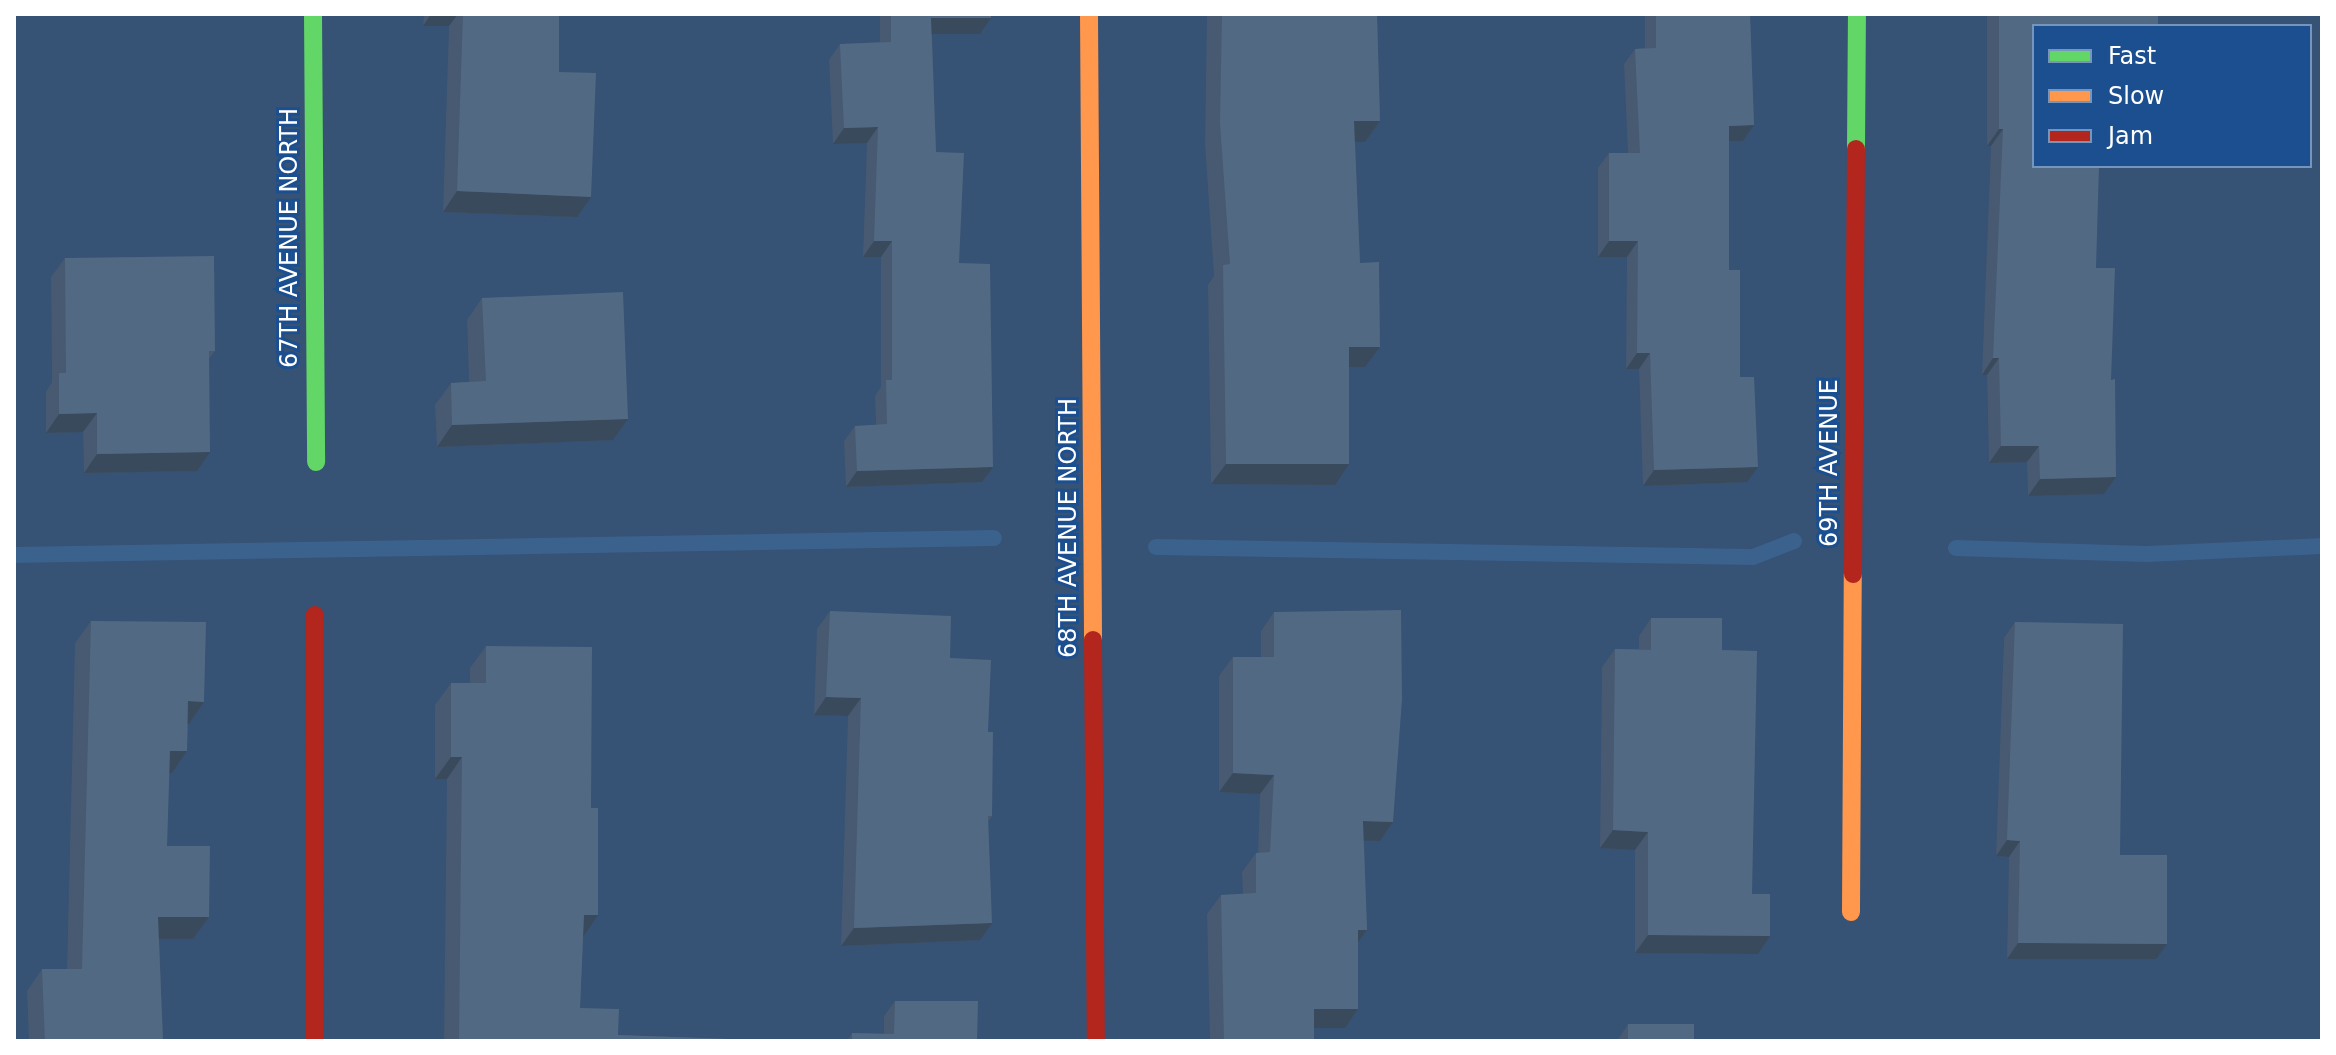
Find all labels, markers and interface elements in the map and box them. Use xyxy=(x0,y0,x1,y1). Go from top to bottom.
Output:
legend xyxy=(2032,24,2312,168)
text: Fast xyxy=(2108,42,2156,70)
text: Slow xyxy=(2108,82,2164,110)
street label: 67TH AVENUE NORTH xyxy=(276,108,304,368)
text: Jam xyxy=(2108,122,2153,150)
street label: 69TH AVENUE xyxy=(1816,379,1844,547)
street label: 68TH AVENUE NORTH xyxy=(1055,398,1083,658)

